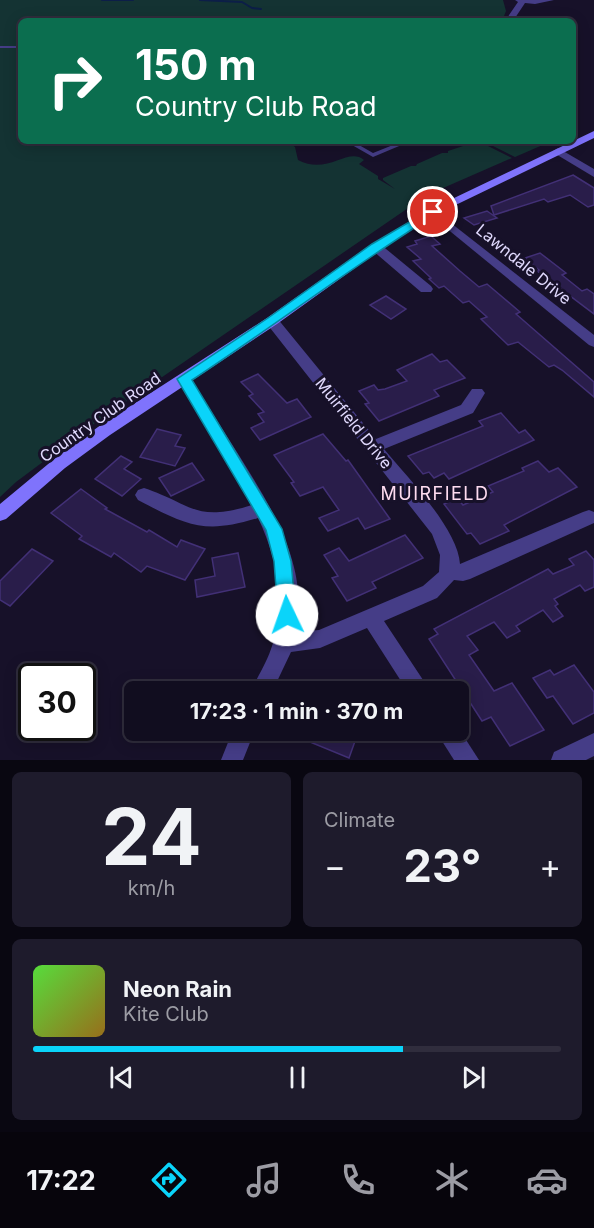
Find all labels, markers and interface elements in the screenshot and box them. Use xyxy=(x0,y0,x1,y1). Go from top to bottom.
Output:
text: 150 m xyxy=(135,39,257,90)
icon: right xyxy=(36,42,114,120)
text: Country Club Road xyxy=(135,90,377,123)
pin xyxy=(407,186,458,237)
icon: arrive xyxy=(416,195,449,228)
street label: Lawndale Drive xyxy=(472,219,576,309)
street label: Country Club Road xyxy=(36,368,164,466)
street label: Muirfield Drive xyxy=(311,374,397,472)
district label: MUIRFIELD xyxy=(380,483,490,504)
position arrow xyxy=(255,583,319,647)
speed limit sign: 30 xyxy=(18,663,96,741)
text: 17:23 · 1 min · 370 m xyxy=(190,698,403,724)
text: 24 xyxy=(101,789,202,884)
text: Climate xyxy=(324,808,395,832)
text: 23° xyxy=(404,838,481,893)
text: − xyxy=(324,846,346,886)
text: + xyxy=(539,846,561,886)
text: km/h xyxy=(128,876,175,900)
text: Neon Rain xyxy=(123,976,232,1002)
text: Kite Club xyxy=(123,1002,209,1026)
icon: previous xyxy=(105,1061,138,1094)
icon: pause xyxy=(281,1061,314,1094)
icon: next xyxy=(457,1061,490,1094)
icon: directions xyxy=(148,1159,190,1201)
icon: music xyxy=(243,1159,285,1201)
icon: phone xyxy=(337,1159,379,1201)
icon: climate xyxy=(431,1159,473,1201)
icon: car xyxy=(526,1159,568,1201)
text: 17:22 xyxy=(26,1164,96,1197)

